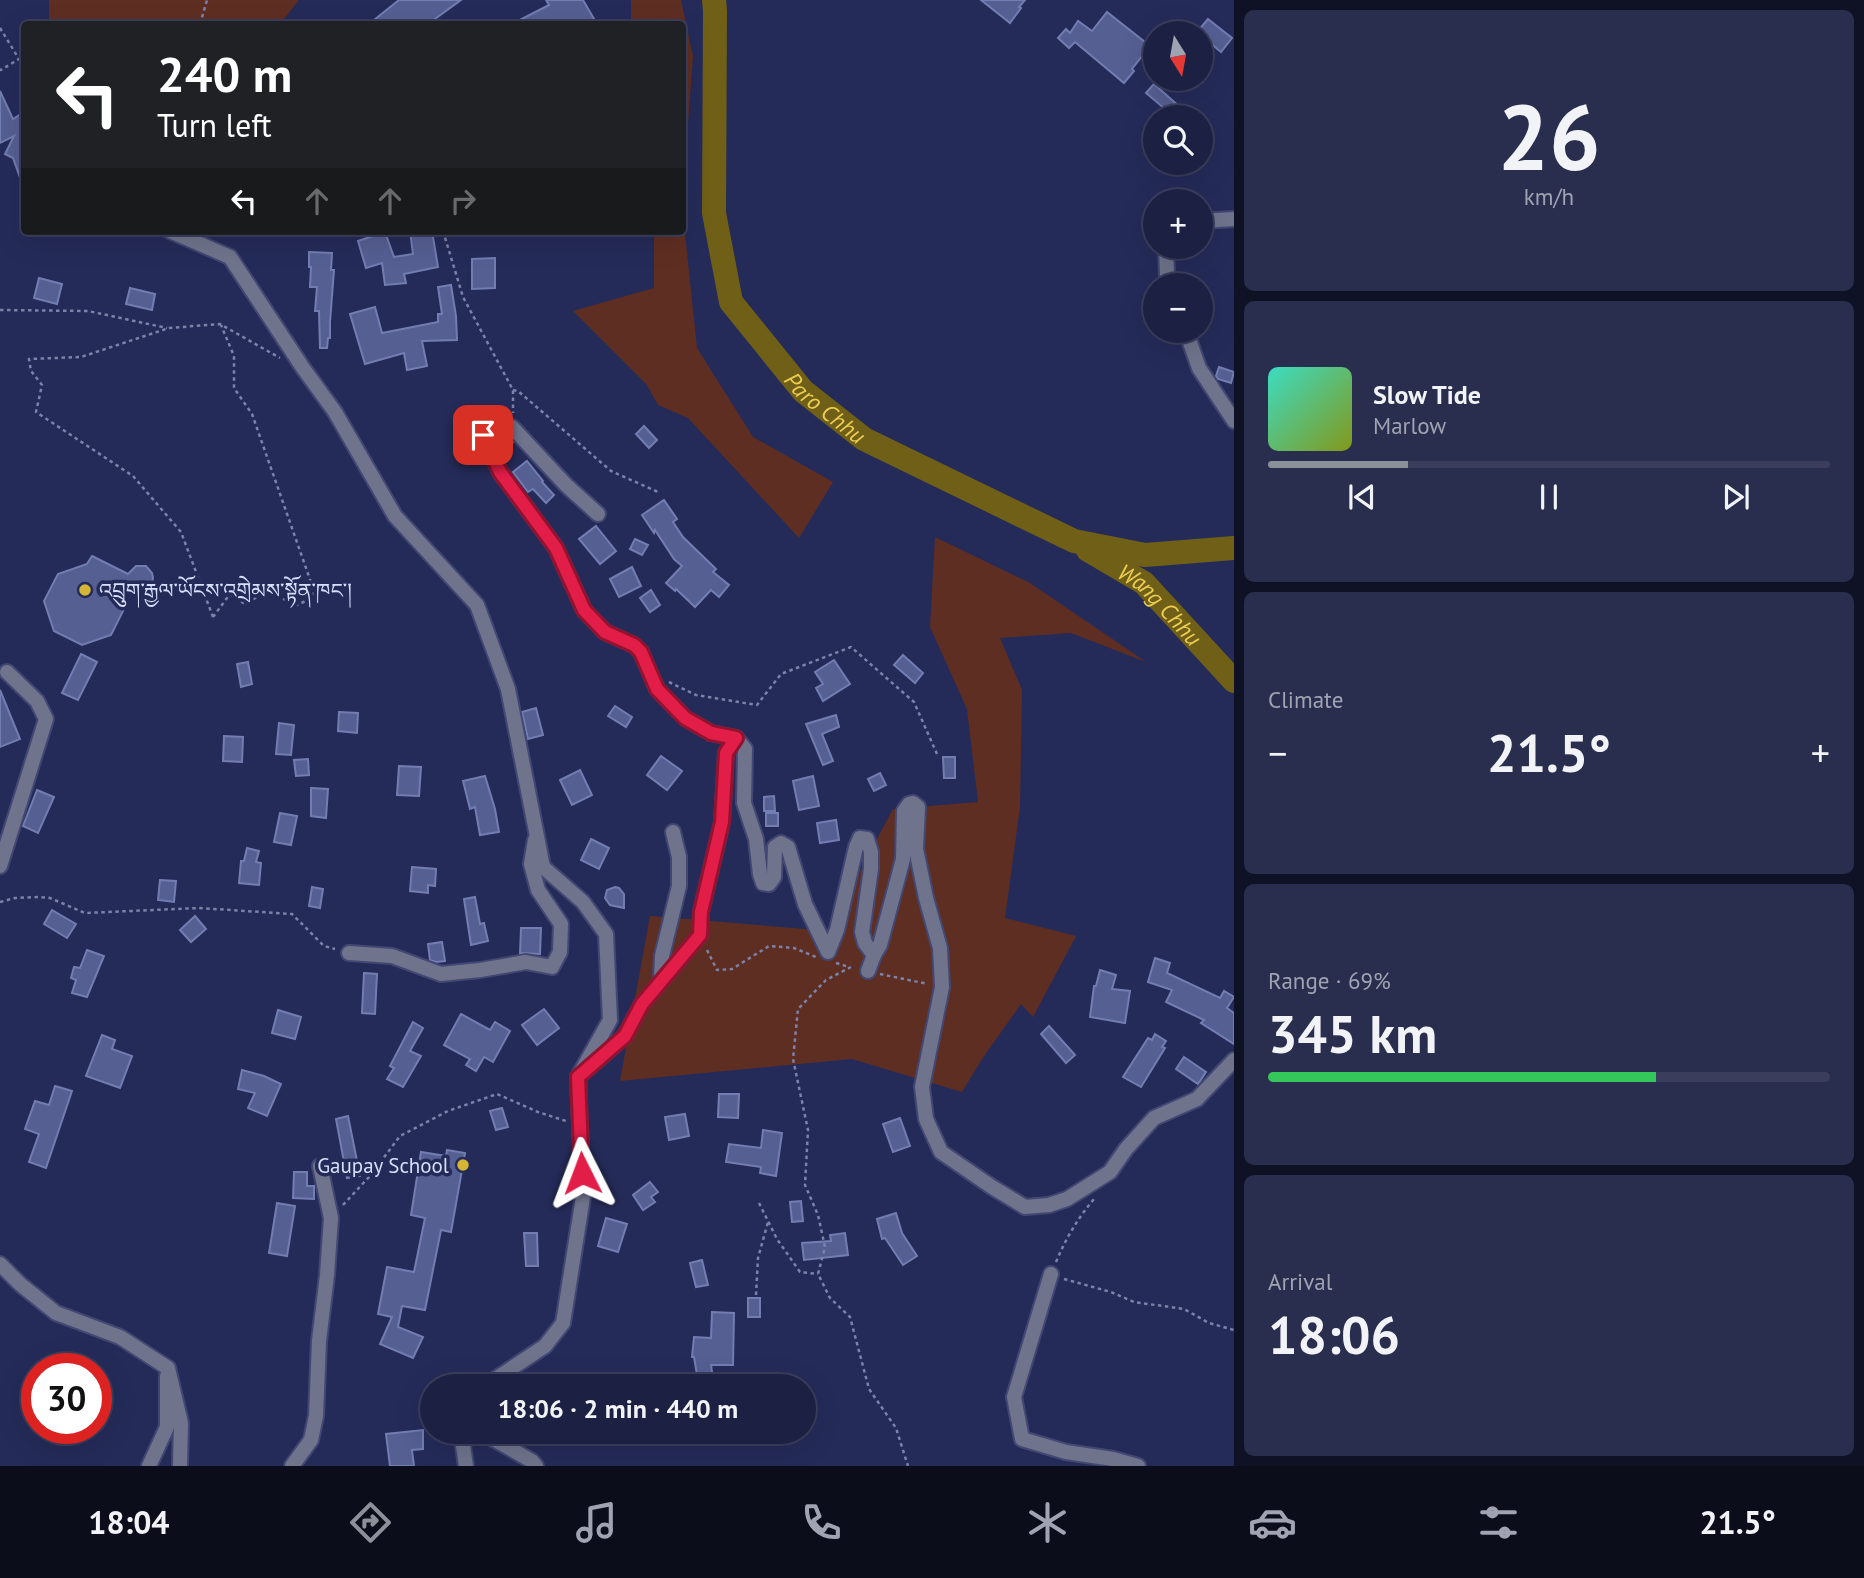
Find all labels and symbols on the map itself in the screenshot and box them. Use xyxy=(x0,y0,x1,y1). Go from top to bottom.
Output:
north arrow xyxy=(1143,21,1213,91)
water label: Paro Chhu xyxy=(779,366,872,450)
pin xyxy=(453,405,513,465)
water label: Wang Chhu xyxy=(1113,557,1209,652)
place label: འབྲུག་རྒྱལ་ཡོངས་འགྲེམས་སྟོན་ཁང་། xyxy=(99,575,352,609)
marker: འབྲུག་རྒྱལ་ཡོངས་འགྲེམས་སྟོན་ཁང་། xyxy=(77,582,93,598)
position arrow xyxy=(545,1136,619,1210)
place label: Gaupay School xyxy=(317,1152,449,1179)
marker: Gaupay School xyxy=(455,1157,471,1173)
speed limit sign: 30 xyxy=(21,1353,112,1444)

